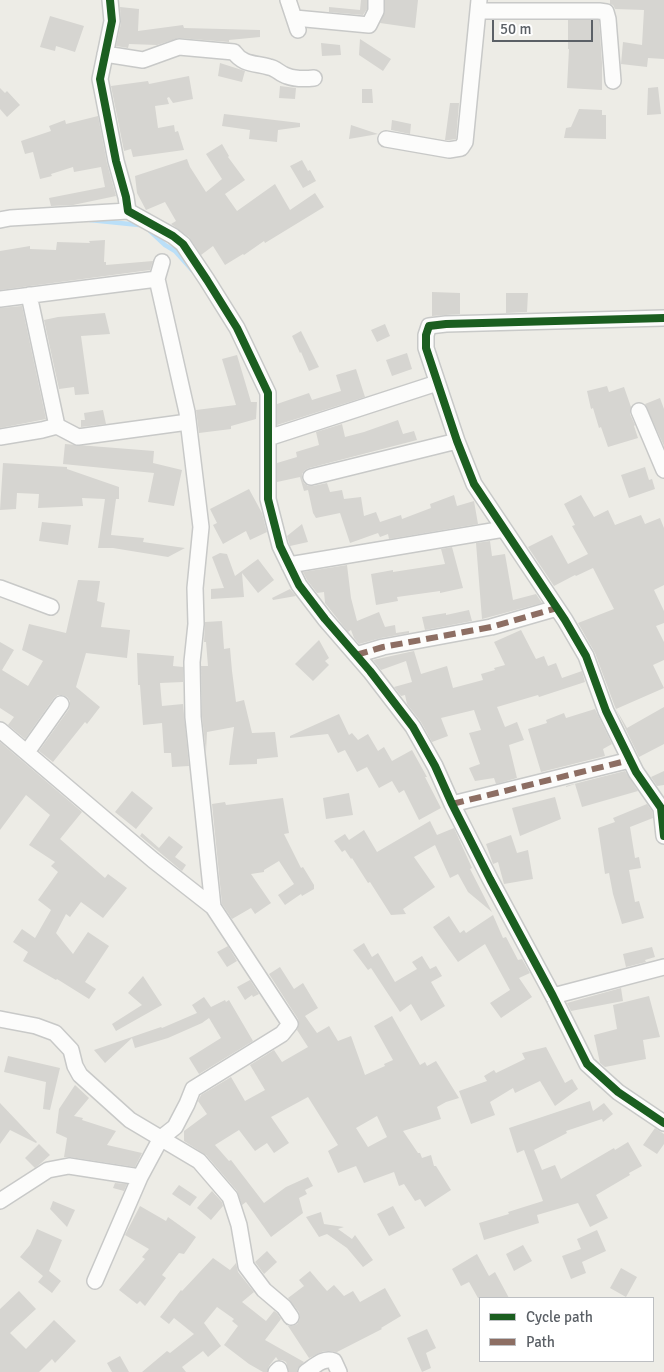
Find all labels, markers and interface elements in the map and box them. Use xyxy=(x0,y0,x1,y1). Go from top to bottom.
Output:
scale bar xyxy=(494,10,595,42)
text: 50 m xyxy=(500,20,531,38)
legend xyxy=(479,1297,654,1362)
text: Cycle path xyxy=(526,1308,593,1326)
text: Path xyxy=(526,1333,555,1351)

